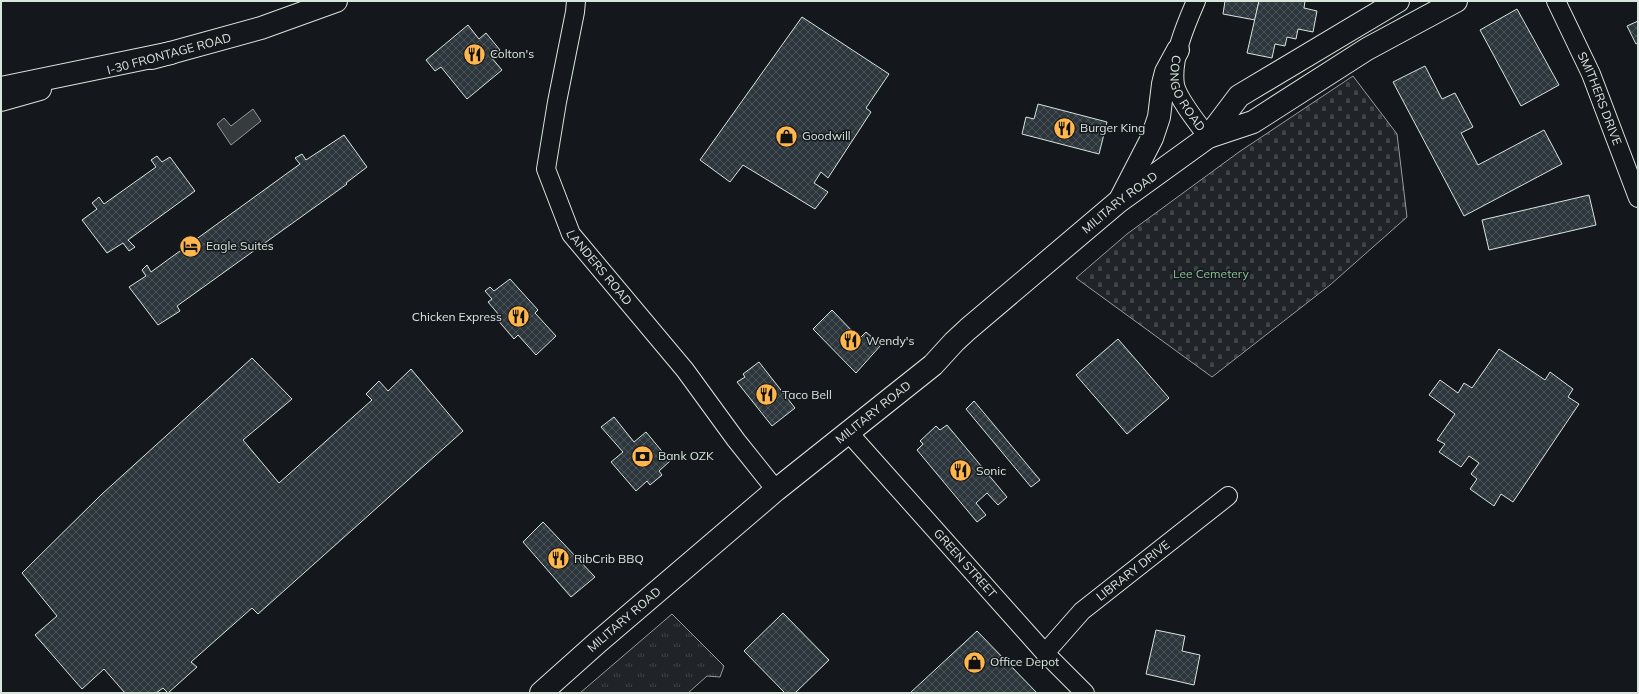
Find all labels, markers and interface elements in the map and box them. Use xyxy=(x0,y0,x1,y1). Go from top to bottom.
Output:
street label: I-30 FRONTAGE ROAD xyxy=(105,30,233,77)
restaurant icon: Colton's xyxy=(462,41,488,67)
place label: Colton's xyxy=(490,46,534,61)
street label: SMITHERS DRIVE xyxy=(1575,49,1625,147)
street label: CONGO ROAD xyxy=(1167,54,1209,134)
restaurant icon: Burger King xyxy=(1051,115,1077,141)
place label: Burger King xyxy=(1080,120,1145,135)
shop icon: Goodwill xyxy=(773,123,799,149)
place label: Goodwill xyxy=(802,128,851,143)
street label: MILITARY ROAD xyxy=(1078,168,1160,236)
street label: LANDERS ROAD xyxy=(563,228,635,308)
hotel icon: Eagle Suites xyxy=(178,233,204,259)
place label: Eagle Suites xyxy=(206,238,274,253)
park label: Lee Cemetery xyxy=(1173,266,1250,281)
restaurant icon: Chicken Express xyxy=(505,304,531,330)
place label: Chicken Express xyxy=(412,309,502,324)
restaurant icon: Wendy's xyxy=(837,328,863,354)
place label: Wendy's xyxy=(866,333,914,348)
street label: MILITARY ROAD xyxy=(832,378,914,447)
restaurant icon: Taco Bell xyxy=(753,382,779,408)
place label: Taco Bell xyxy=(782,387,832,402)
bank icon: Bank OZK xyxy=(629,443,655,469)
place label: Bank OZK xyxy=(658,448,714,463)
restaurant icon: Sonic xyxy=(947,458,973,484)
place label: Sonic xyxy=(976,463,1006,478)
street label: GREEN STREET xyxy=(931,525,1001,601)
street label: LIBRARY DRIVE xyxy=(1093,537,1173,604)
restaurant icon: RibCrib BBQ xyxy=(545,546,571,572)
place label: RibCrib BBQ xyxy=(574,551,644,566)
street label: MILITARY ROAD xyxy=(584,584,664,655)
shop icon: Office Depot xyxy=(962,649,988,675)
place label: Office Depot xyxy=(990,654,1059,669)

